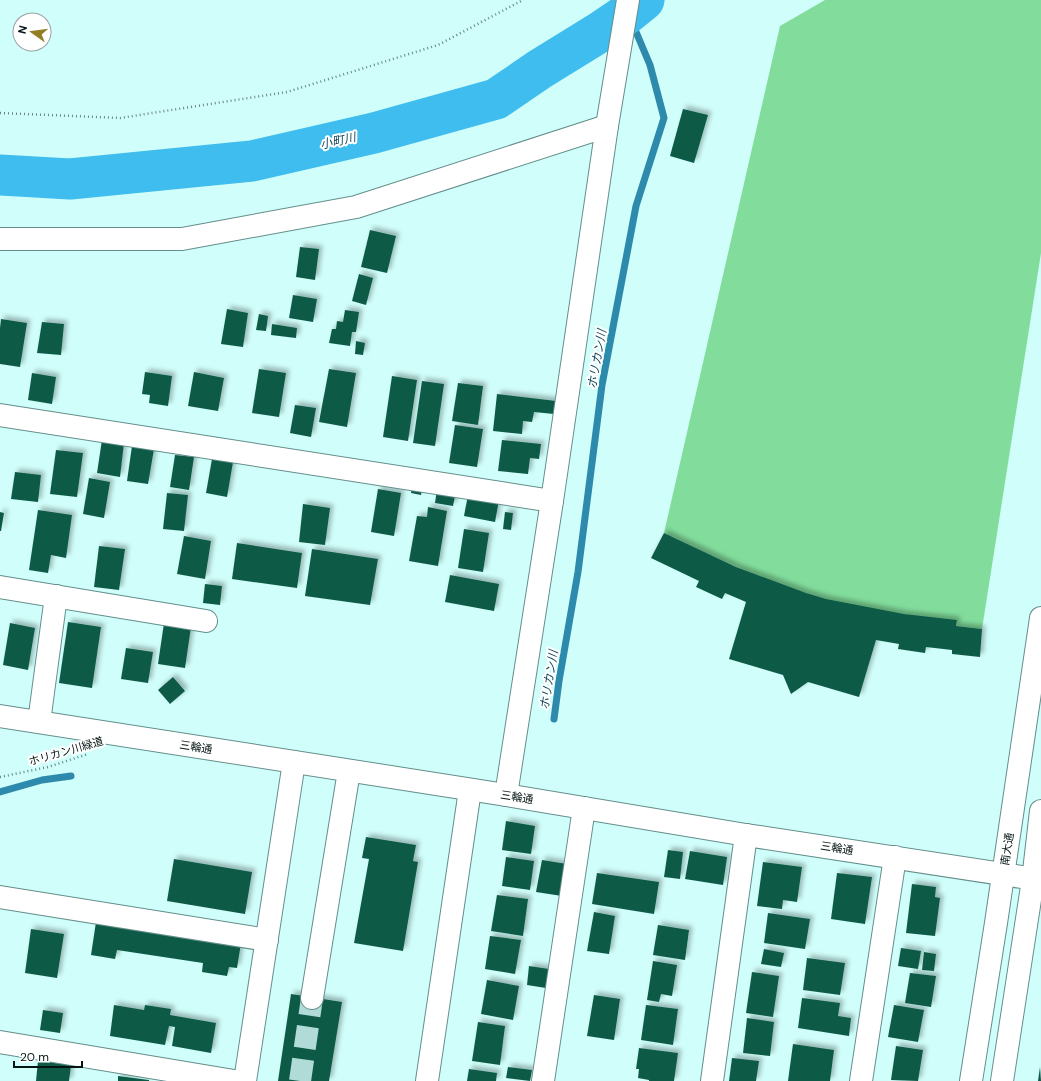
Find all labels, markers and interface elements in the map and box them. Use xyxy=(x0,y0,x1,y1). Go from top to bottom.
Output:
north arrow xyxy=(12,12,52,52)
text: N xyxy=(15,24,30,35)
water label: 小町川 xyxy=(319,129,359,153)
water label: ホリカン川 xyxy=(584,326,610,390)
water label: ホリカン川 xyxy=(536,647,562,711)
street label: ホリカン川緑道 xyxy=(27,734,105,768)
street label: 三輪通 xyxy=(179,738,213,756)
street label: 三輪通 xyxy=(500,788,534,806)
street label: 南大通 xyxy=(998,832,1016,866)
street label: 三輪通 xyxy=(820,839,854,857)
scale bar xyxy=(14,1043,82,1069)
text: 20 m xyxy=(20,1049,49,1065)

